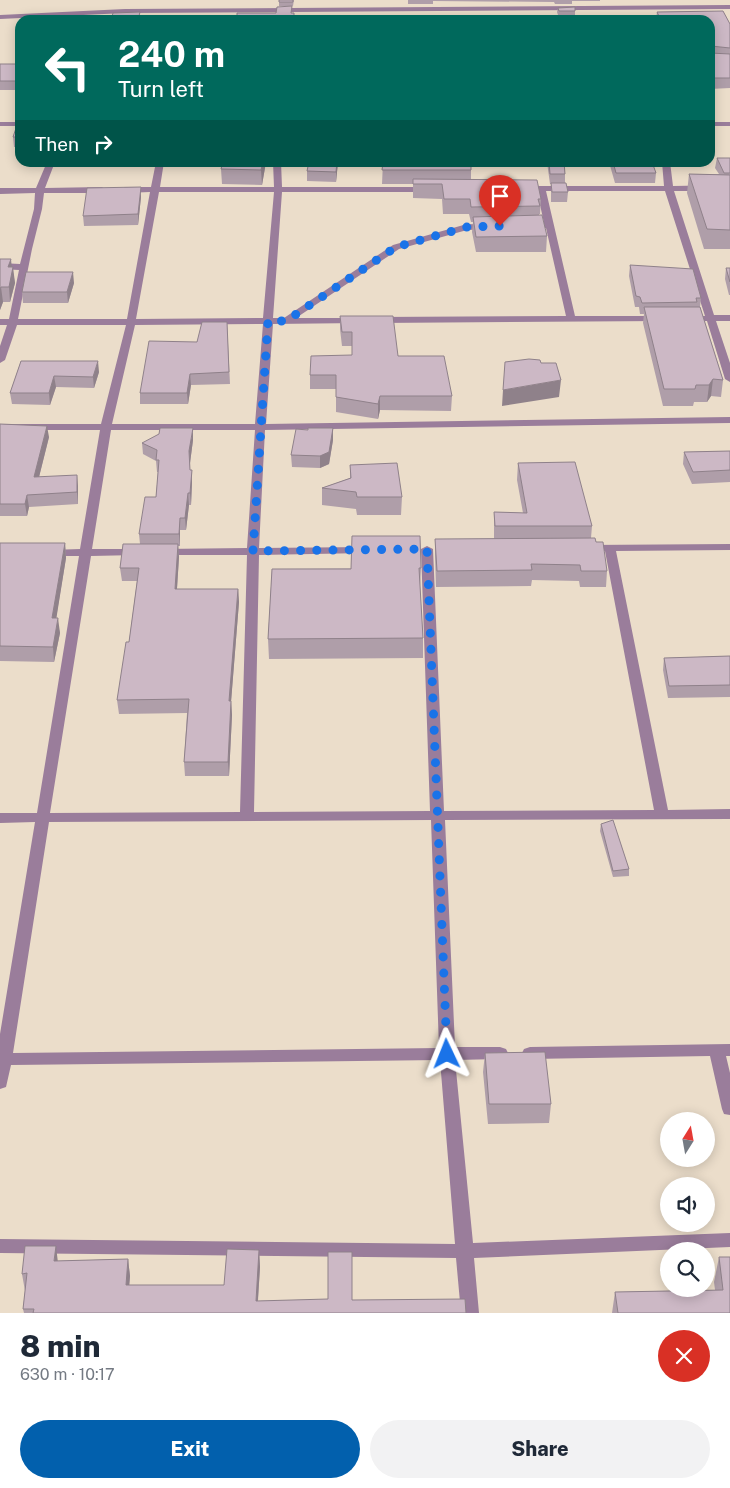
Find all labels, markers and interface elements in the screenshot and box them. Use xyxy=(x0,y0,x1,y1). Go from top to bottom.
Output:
text: 240 m xyxy=(118,34,225,75)
icon: left xyxy=(35,35,100,100)
text: Turn left xyxy=(118,76,204,102)
icon: right xyxy=(89,130,117,158)
text: Then xyxy=(35,133,79,155)
pin xyxy=(479,175,521,226)
icon: arrive xyxy=(486,182,514,210)
position arrow xyxy=(420,1027,472,1079)
north arrow xyxy=(660,1112,715,1168)
map controls xyxy=(660,1112,715,1297)
button: sound xyxy=(660,1177,715,1232)
button: search xyxy=(660,1242,715,1297)
text: 8 min xyxy=(20,1328,101,1364)
button: close xyxy=(658,1330,710,1382)
text: 630 m · 10:17 xyxy=(20,1365,115,1384)
button: Exit xyxy=(20,1420,360,1478)
button: Share xyxy=(370,1420,710,1478)

